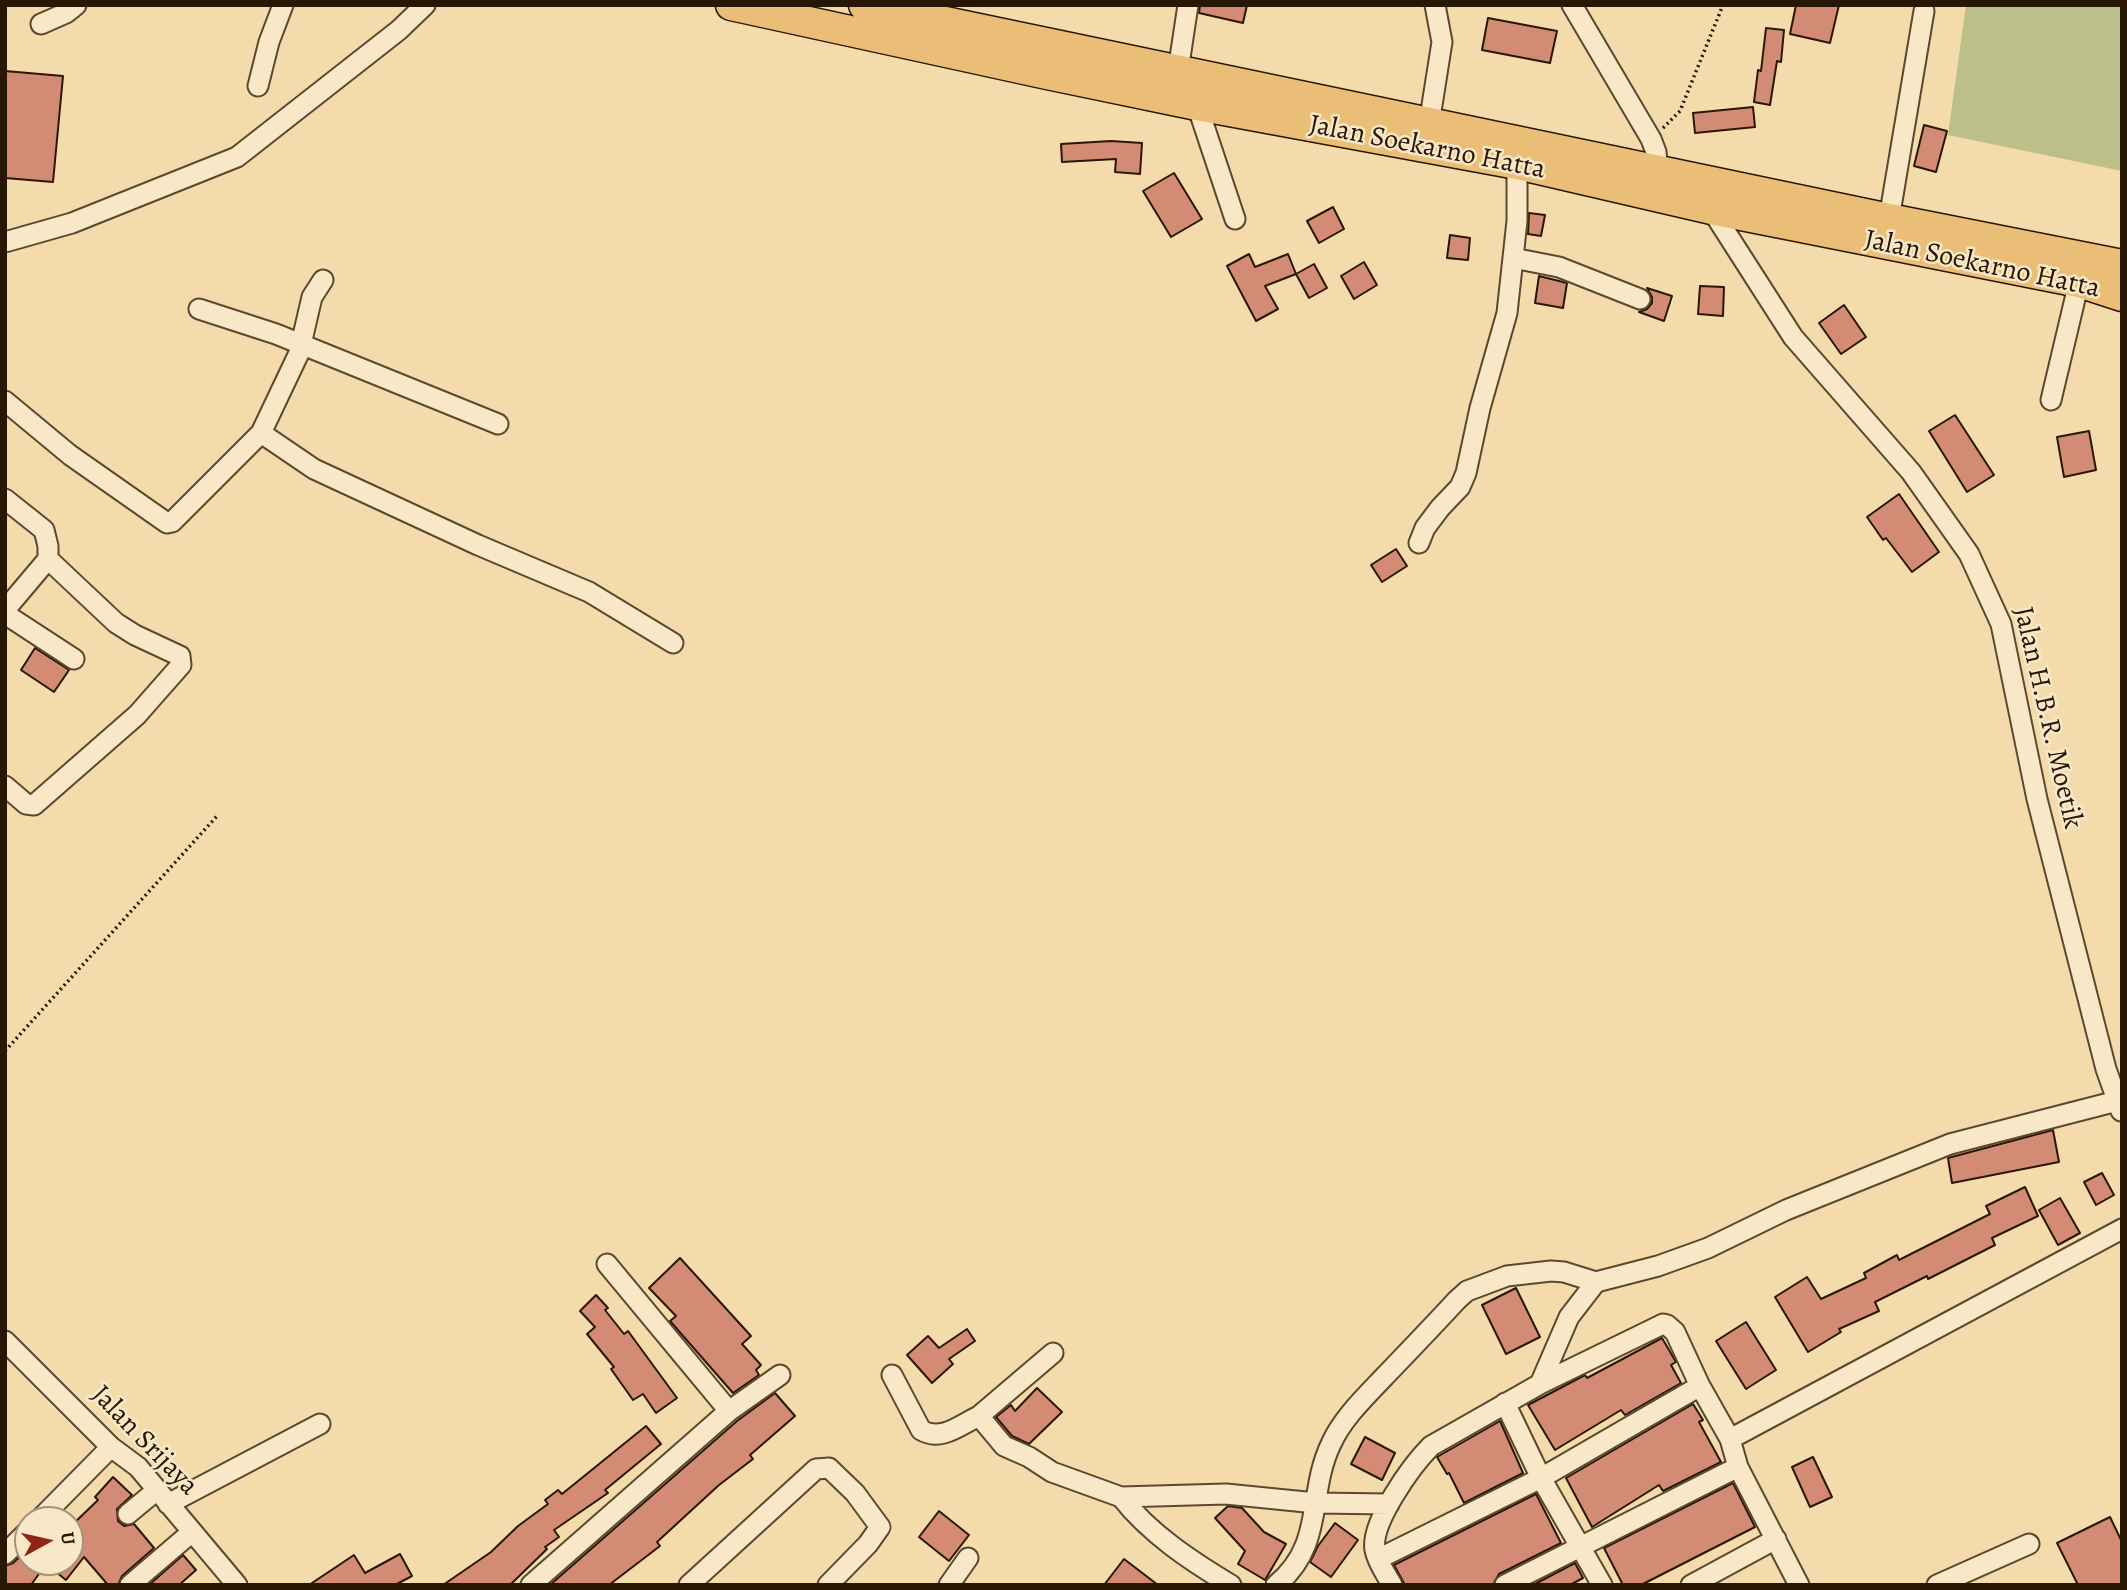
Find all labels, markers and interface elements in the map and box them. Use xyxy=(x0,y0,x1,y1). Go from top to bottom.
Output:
street label: Jalan Soekarno Hatta xyxy=(1306,109,1548,187)
street label: Jalan Soekarno Hatta xyxy=(1861,224,2103,306)
street label: Jalan H.B.R. Moetik xyxy=(2005,604,2089,832)
street label: Jalan Srijaya xyxy=(83,1379,205,1503)
north arrow xyxy=(14,1506,84,1576)
text: U xyxy=(54,1530,82,1546)

